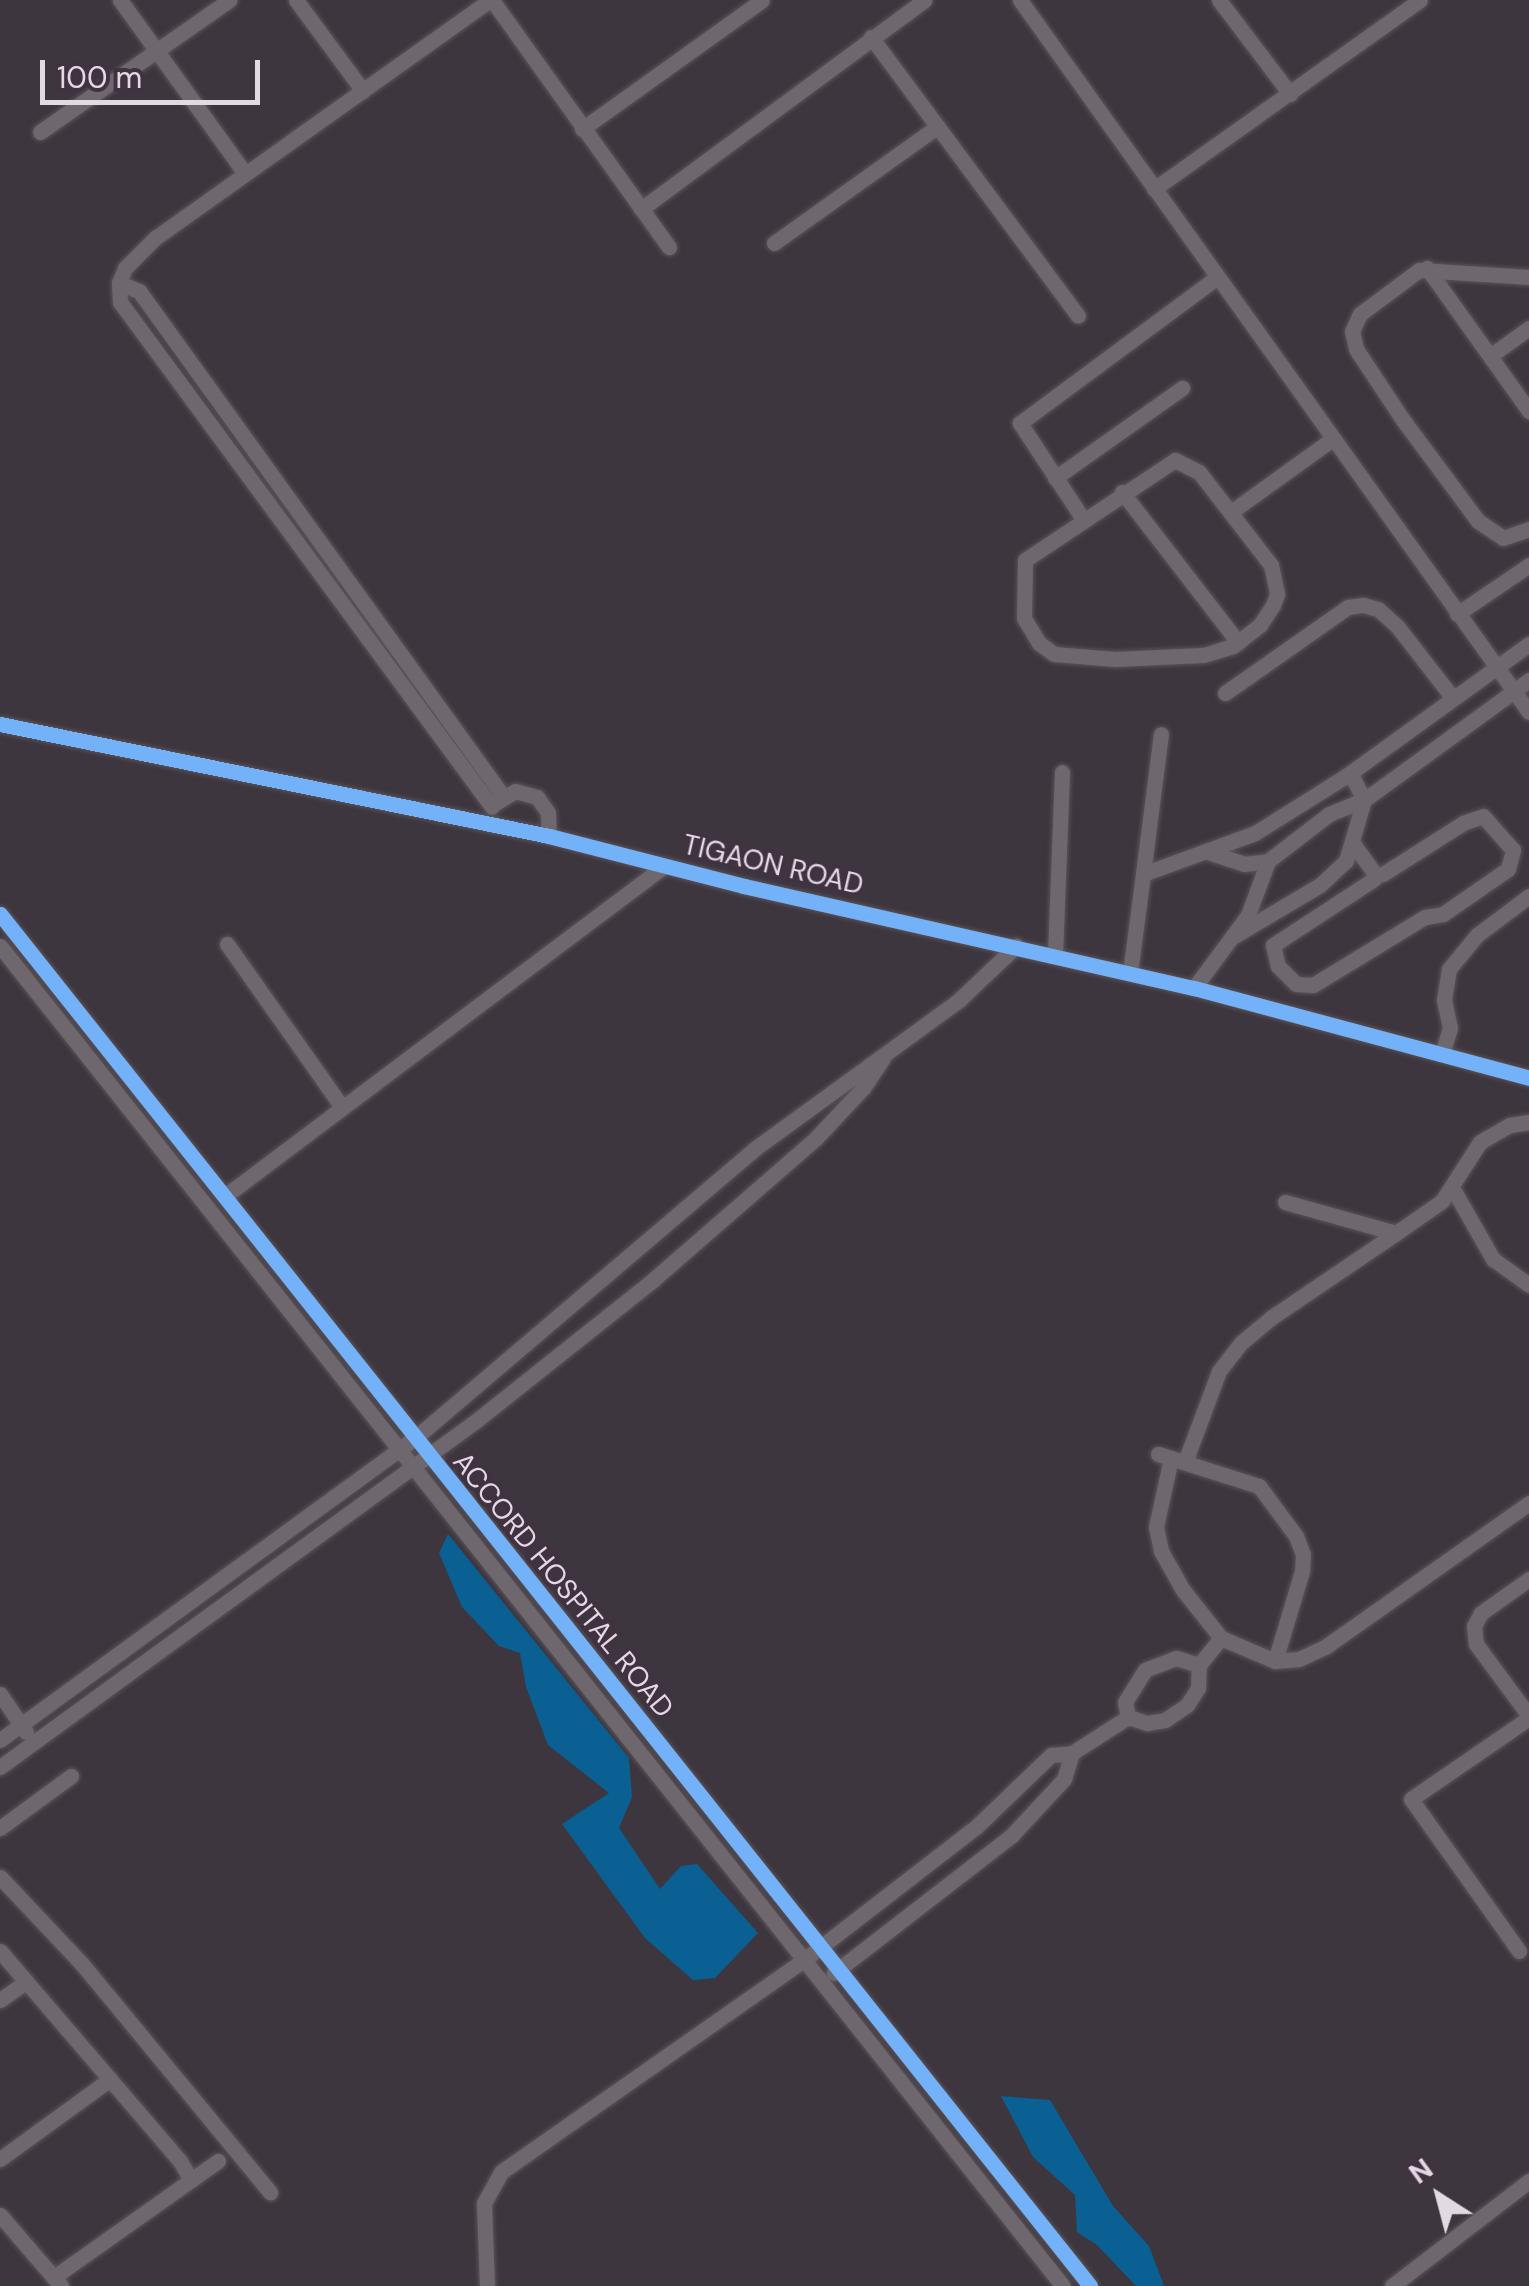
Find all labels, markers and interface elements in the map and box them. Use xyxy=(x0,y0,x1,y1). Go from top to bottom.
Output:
scale bar xyxy=(45,40,265,102)
text: 100 m xyxy=(57,58,142,97)
street label: TIGAON ROAD xyxy=(679,828,867,902)
street label: ACCORD HOSPITAL ROAD xyxy=(446,1446,680,1724)
north arrow xyxy=(1389,2146,1489,2246)
text: N xyxy=(1402,2150,1440,2192)

